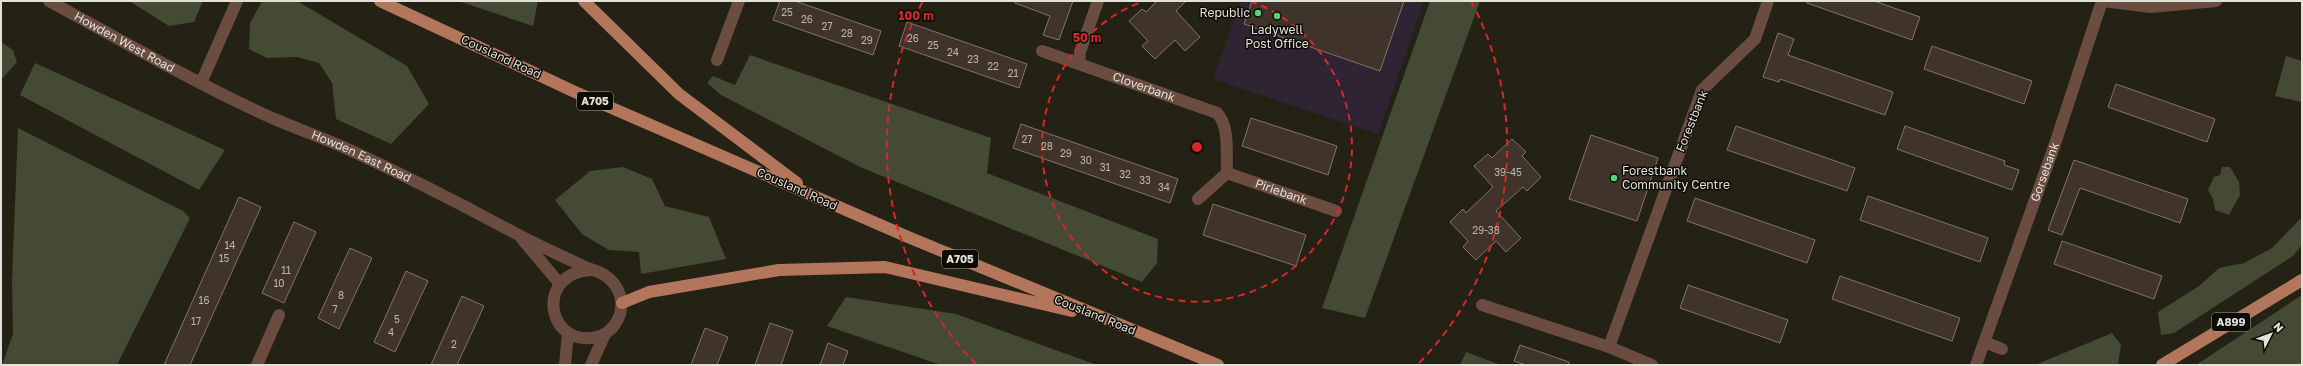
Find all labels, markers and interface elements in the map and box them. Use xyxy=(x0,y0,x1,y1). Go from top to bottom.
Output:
place label: Republic xyxy=(1199,5,1250,20)
house number: 25 xyxy=(781,6,793,18)
street label: Howden West Road xyxy=(72,8,177,75)
text: 100 m xyxy=(898,8,934,23)
marker: Republic xyxy=(1253,8,1263,18)
marker: Ladywell Post Office xyxy=(1272,11,1282,21)
house number: 26 xyxy=(801,13,813,25)
house number: 27 xyxy=(821,20,833,32)
place label: Ladywell Post Office xyxy=(1245,22,1309,51)
house number: 28 xyxy=(841,27,853,39)
text: 50 m xyxy=(1073,30,1101,45)
street label: Cousland Road xyxy=(459,31,544,82)
house number: 26 xyxy=(907,32,919,44)
house number: 29 xyxy=(861,34,873,46)
house number: 25 xyxy=(927,39,939,51)
house number: 24 xyxy=(947,46,959,58)
house number: 23 xyxy=(967,53,979,65)
house number: 22 xyxy=(987,60,999,72)
house number: 21 xyxy=(1008,67,1018,79)
street label: Cloverbank xyxy=(1111,69,1178,105)
street label: Forestbank xyxy=(1672,88,1711,154)
road number: A705 xyxy=(577,92,613,110)
street label: Howden East Road xyxy=(309,127,414,185)
house number: 27 xyxy=(1021,133,1033,145)
house number: 28 xyxy=(1041,140,1053,152)
centre of rings xyxy=(1190,140,1204,154)
street label: Gorsebank xyxy=(2027,140,2062,204)
house number: 29 xyxy=(1060,147,1072,159)
house number: 30 xyxy=(1080,154,1092,166)
house number: 31 xyxy=(1100,161,1110,173)
place label: Forestbank Community Centre xyxy=(1622,163,1730,192)
street label: Cousland Road xyxy=(755,164,840,213)
house number: 39-45 xyxy=(1494,166,1522,178)
house number: 32 xyxy=(1119,168,1131,180)
marker: Forestbank Community Centre xyxy=(1609,173,1619,183)
house number: 33 xyxy=(1139,174,1151,186)
street label: Piriebank xyxy=(1253,175,1310,207)
house number: 34 xyxy=(1158,181,1170,193)
house number: 29-38 xyxy=(1472,224,1500,236)
house number: 14 xyxy=(225,239,235,251)
road number: A705 xyxy=(942,250,978,268)
house number: 15 xyxy=(219,252,230,264)
house number: 11 xyxy=(281,264,291,276)
house number: 10 xyxy=(273,277,285,289)
house number: 8 xyxy=(338,289,344,301)
street label: Cousland Road xyxy=(1052,291,1138,338)
house number: 16 xyxy=(199,294,209,306)
house number: 7 xyxy=(332,303,338,315)
house number: 5 xyxy=(394,313,400,325)
road number: A899 xyxy=(2212,313,2250,331)
north arrow xyxy=(2251,314,2291,354)
house number: 17 xyxy=(191,315,201,327)
text: N xyxy=(2271,320,2286,334)
house number: 4 xyxy=(388,326,394,338)
house number: 2 xyxy=(451,338,457,350)

